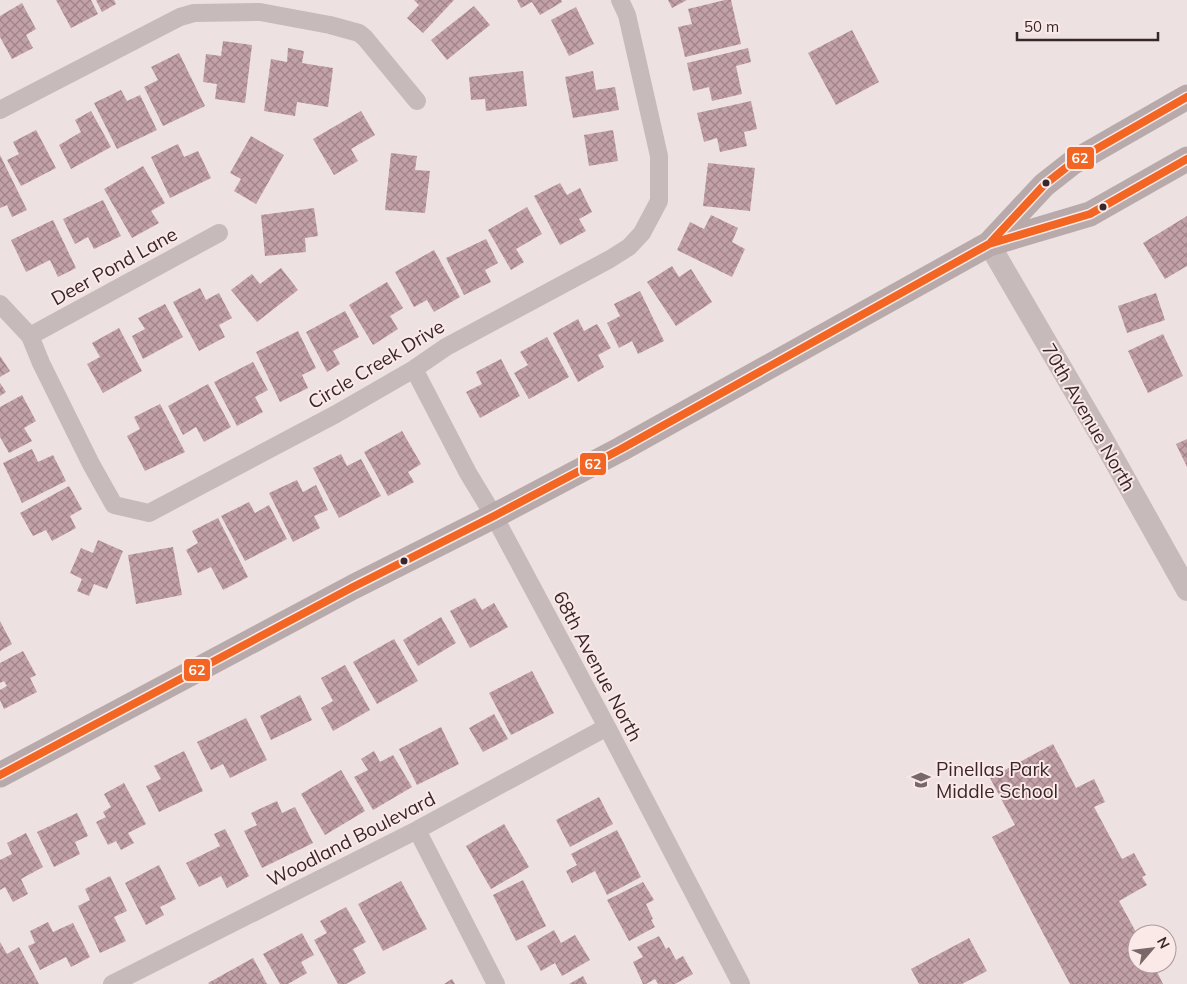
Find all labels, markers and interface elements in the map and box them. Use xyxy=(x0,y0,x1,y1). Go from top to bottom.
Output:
scale bar xyxy=(1017,10,1158,42)
text: 50 m xyxy=(1024,17,1059,36)
line badge: 62 xyxy=(1066,146,1095,170)
text: 62 xyxy=(1072,149,1088,167)
unlabelled marker xyxy=(1041,178,1051,188)
unlabelled marker xyxy=(1098,202,1108,212)
street label: Deer Pond Lane xyxy=(47,222,181,310)
street label: Circle Creek Drive xyxy=(304,314,448,414)
street label: 70th Avenue North xyxy=(1037,339,1141,495)
line badge: 62 xyxy=(579,452,607,476)
text: 62 xyxy=(585,455,601,473)
unlabelled marker xyxy=(399,556,409,566)
street label: 68th Avenue North xyxy=(548,587,648,745)
line badge: 62 xyxy=(183,658,211,682)
text: 62 xyxy=(189,661,205,679)
place label: Pinellas Park Middle School xyxy=(936,757,1058,803)
school or university icon: Pinellas Park Middle School xyxy=(910,769,932,791)
street label: Woodland Boulevard xyxy=(263,786,439,892)
north arrow xyxy=(1127,924,1177,974)
text: N xyxy=(1153,934,1174,952)

